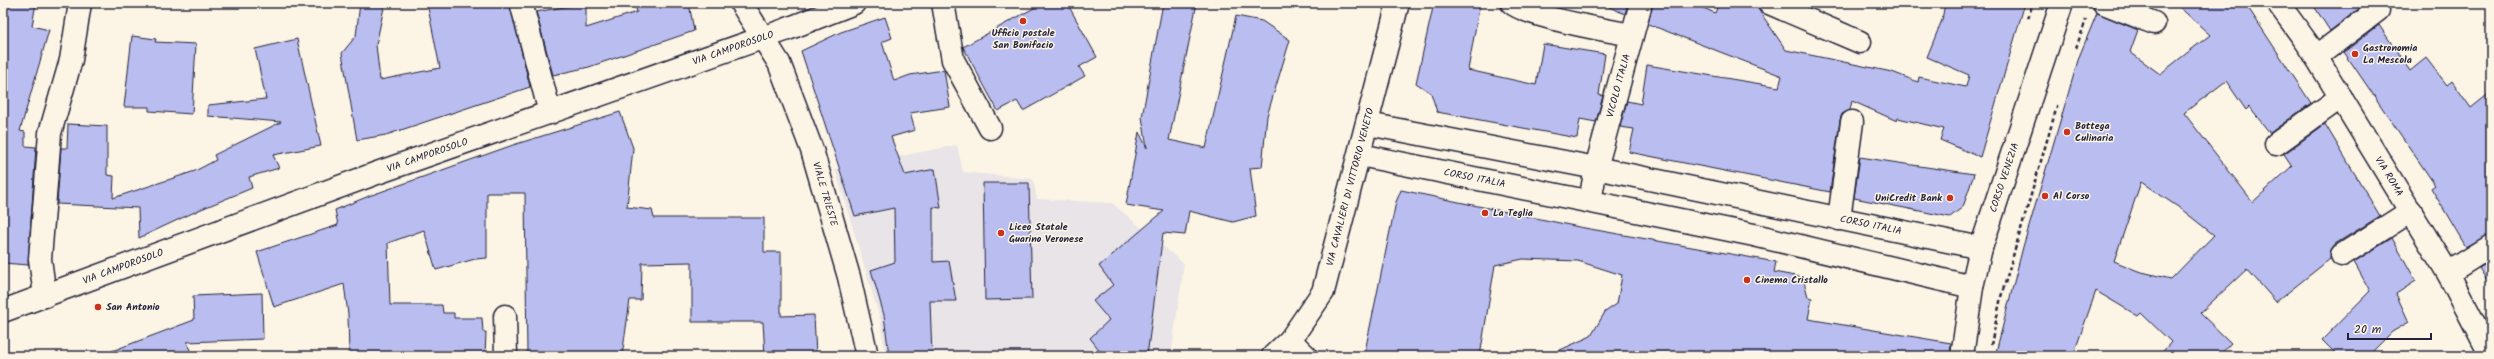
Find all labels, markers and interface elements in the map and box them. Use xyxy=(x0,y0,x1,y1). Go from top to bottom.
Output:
marker: Ufficio postale San Bonifacio xyxy=(1018,16,1028,26)
place label: Ufficio postale San Bonifacio xyxy=(991,25,1055,53)
street label: VIA CAMPOROSOLO xyxy=(690,27,776,70)
place label: Gastronomia La Mescola xyxy=(2363,40,2417,68)
marker: Gastronomia La Mescola xyxy=(2350,49,2360,59)
street label: VICOLO ITALIA xyxy=(1602,52,1635,119)
street label: VIA CAVALIERI DI VITTORIO VENETO xyxy=(1322,106,1378,268)
place label: Bottega Culinaria xyxy=(2075,118,2113,146)
marker: Bottega Culinaria xyxy=(2062,127,2072,137)
street label: VIA CAMPOROSOLO xyxy=(385,134,470,177)
street label: CORSO VENEZIA xyxy=(1985,140,2023,215)
street label: VIA ROMA xyxy=(2371,153,2407,200)
street label: VIALE TRIESTE xyxy=(808,160,842,229)
street label: CORSO ITALIA xyxy=(1442,164,1507,192)
place label: Al Corso xyxy=(2053,188,2090,204)
place label: UniCredit Bank xyxy=(1875,190,1943,206)
marker: Al Corso xyxy=(2040,191,2050,201)
marker: UniCredit Bank xyxy=(1945,193,1955,203)
place label: La Teglia xyxy=(1493,205,1533,221)
marker: La Teglia xyxy=(1480,208,1490,218)
street label: CORSO ITALIA xyxy=(1839,211,1903,239)
place label: Liceo Statale Guarino Veronese xyxy=(1009,219,1084,247)
marker: Liceo Statale Guarino Veronese xyxy=(996,228,1006,238)
street label: VIA CAMPOROSOLO xyxy=(80,244,166,289)
place label: Cinema Cristallo xyxy=(1755,272,1828,288)
marker: Cinema Cristallo xyxy=(1742,275,1752,285)
place label: San Antonio xyxy=(106,299,160,315)
marker: San Antonio xyxy=(93,302,103,312)
scale bar xyxy=(2348,315,2431,341)
text: 20 m xyxy=(2354,320,2382,339)

